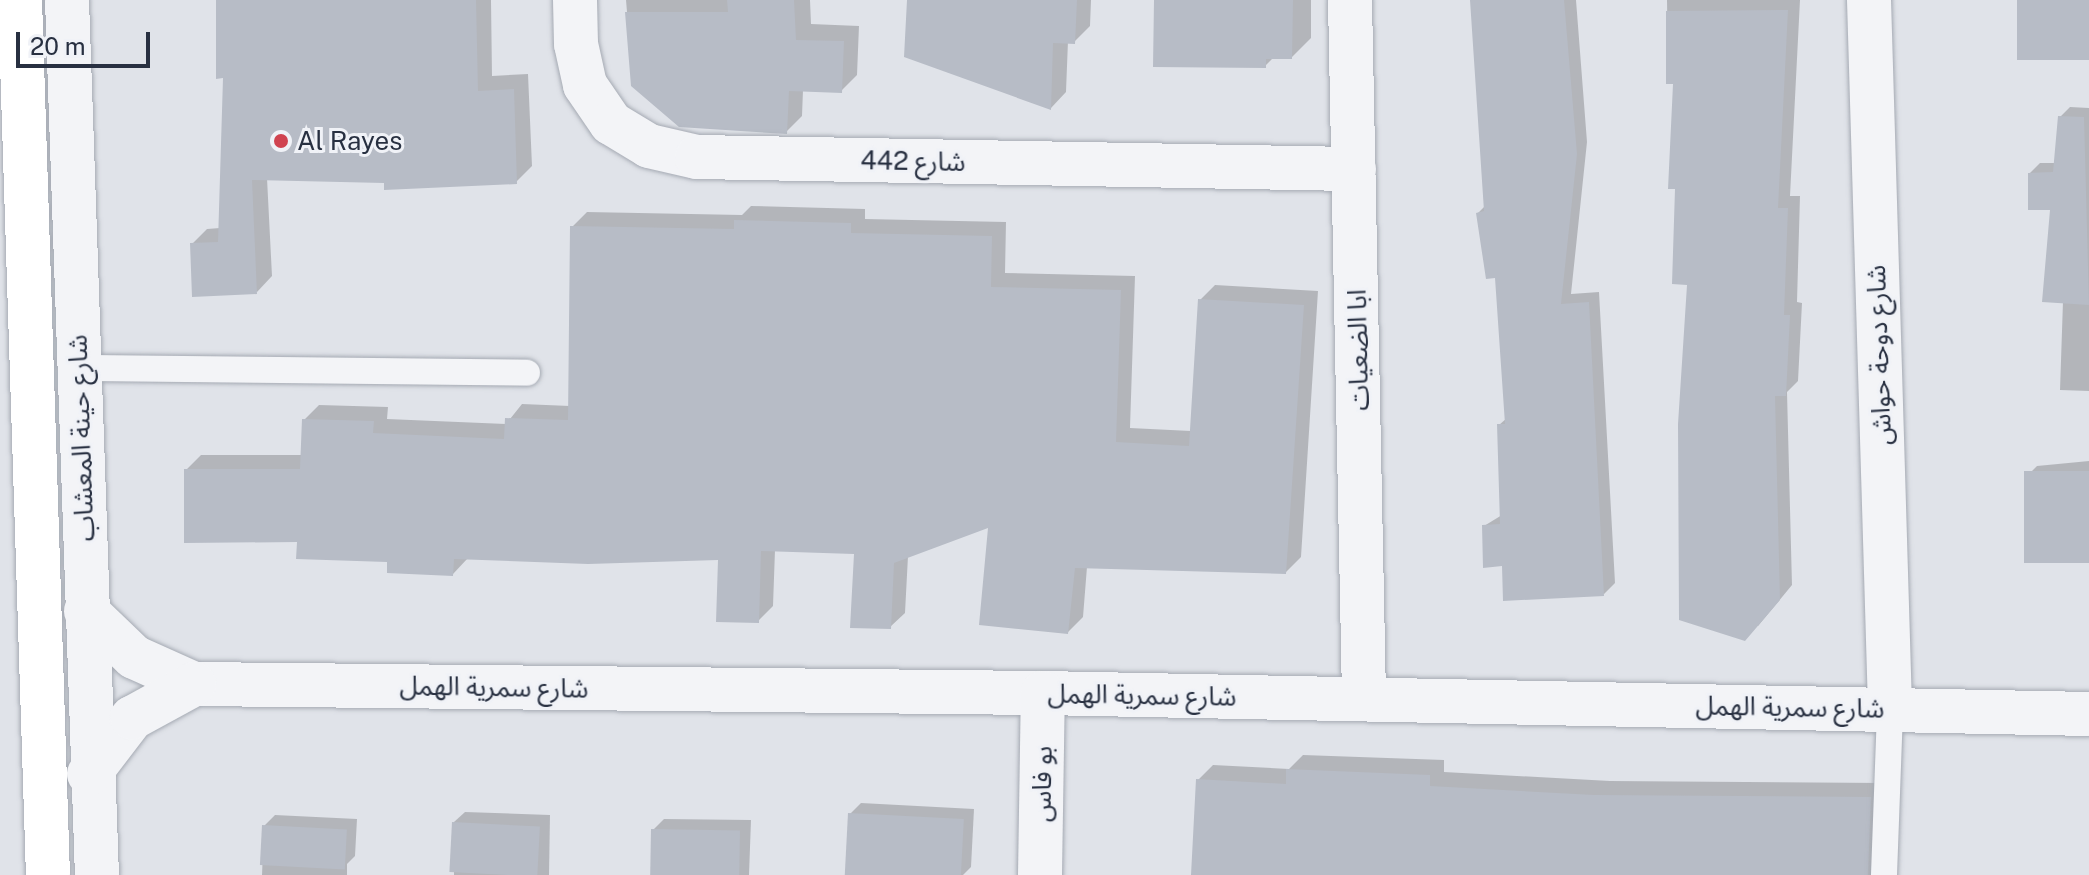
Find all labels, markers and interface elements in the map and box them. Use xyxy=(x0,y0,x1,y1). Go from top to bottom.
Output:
scale bar xyxy=(20,16,154,66)
text: 20 m xyxy=(30,32,86,60)
place label: Al Rayes xyxy=(297,125,402,157)
marker: Al Rayes xyxy=(272,132,290,150)
street label: شارع 442 xyxy=(860,144,966,178)
street label: شارع دوحة حواش xyxy=(1860,264,1898,446)
street label: ابا الضعيات xyxy=(1341,289,1375,411)
street label: شارع حينة المعشاب xyxy=(62,334,100,542)
street label: شارع سمرية الهمل xyxy=(399,670,589,704)
street label: شارع سمرية الهمل xyxy=(1047,678,1237,712)
street label: شارع سمرية الهمل xyxy=(1695,690,1885,724)
street label: بو فاس xyxy=(1026,746,1058,822)

